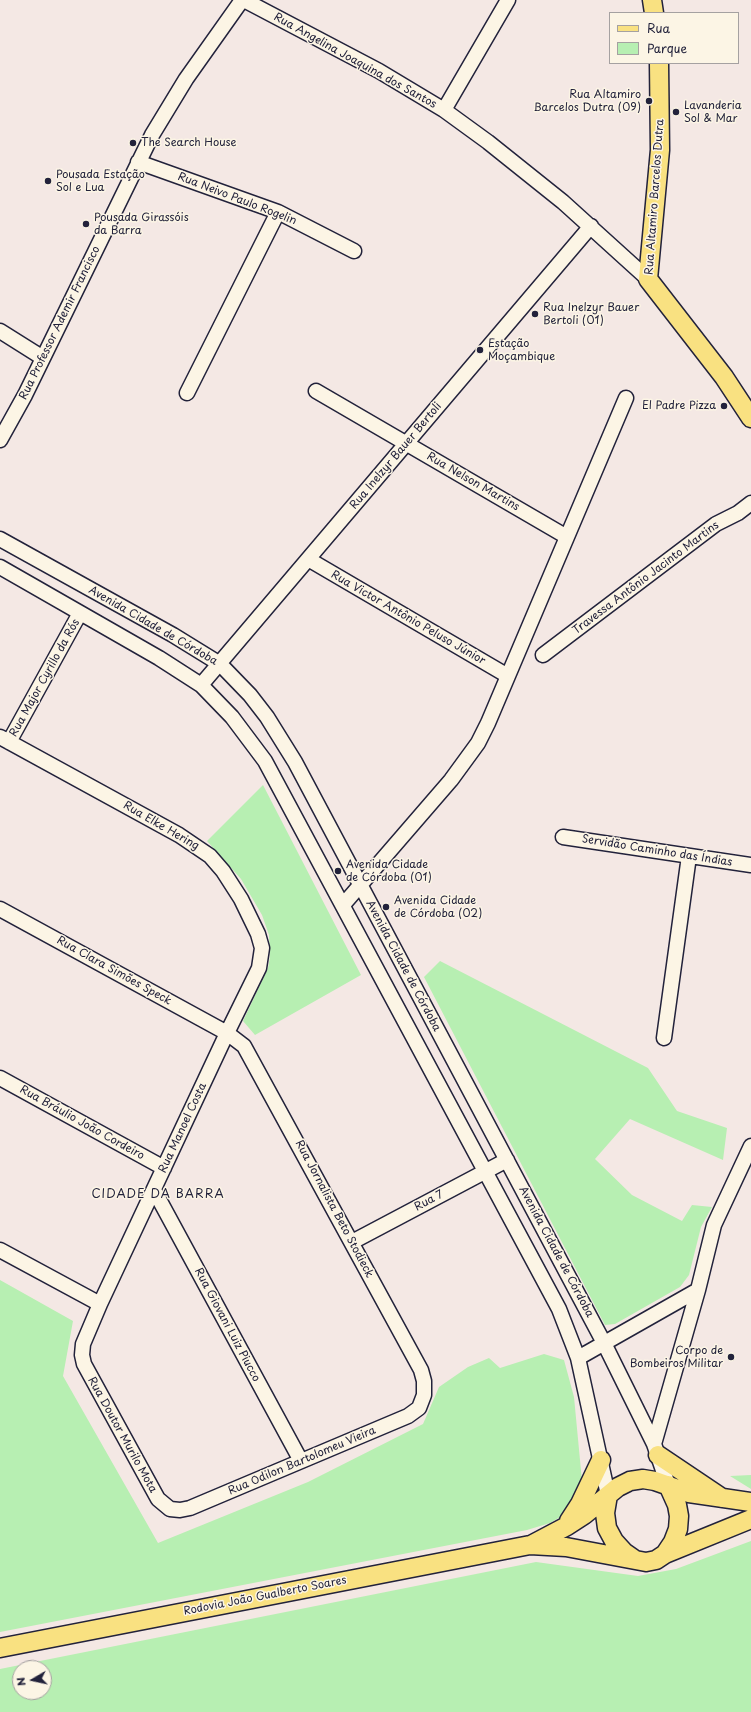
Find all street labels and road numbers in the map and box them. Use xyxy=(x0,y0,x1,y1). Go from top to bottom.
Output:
street label: Rua Angelina Joaquina dos Santos xyxy=(271,11,439,111)
street label: Rua Altamiro Barcelos Dutra xyxy=(643,119,667,275)
street label: Rua Neivo Paulo Rogelin xyxy=(176,170,298,228)
street label: Rua Professor Ademir Francisco xyxy=(17,244,103,402)
street label: Rua Inelzyr Bauer Bertoli xyxy=(347,400,445,512)
street label: Rua Nelson Martins xyxy=(424,450,522,514)
street label: Travessa Antônio Jacinto Martins xyxy=(570,519,722,637)
street label: Rua Victor Antônio Peluso Júnior xyxy=(328,568,488,668)
street label: Avenida Cidade de Córdoba xyxy=(86,584,220,668)
street label: Rua Major Cyrillo da Rós xyxy=(7,617,83,739)
street label: Rua Elke Hering xyxy=(121,799,201,853)
street label: Servidão Caminho das Índias xyxy=(581,833,733,869)
street label: Avenida Cidade de Córdoba xyxy=(363,898,443,1034)
street label: Rua Clara Simões Speck xyxy=(54,934,174,1008)
street label: Rua Manoel Costa xyxy=(156,1081,210,1175)
street label: Rua Bráulio João Cordeiro xyxy=(17,1083,147,1163)
street label: Rua Jornalista Beto Stodieck xyxy=(292,1138,376,1280)
street label: Avenida Cidade de Córdoba xyxy=(516,1184,596,1320)
street label: Rua 7 xyxy=(412,1188,446,1214)
street label: Rua Giovani Luiz Piucco xyxy=(191,1266,263,1384)
street label: Rua Doutor Murilo Mota xyxy=(85,1375,159,1495)
street label: Rua Odilon Bartolomeu Vieira xyxy=(226,1424,378,1498)
street label: Rodovia João Gualberto Soares xyxy=(182,1574,348,1618)

